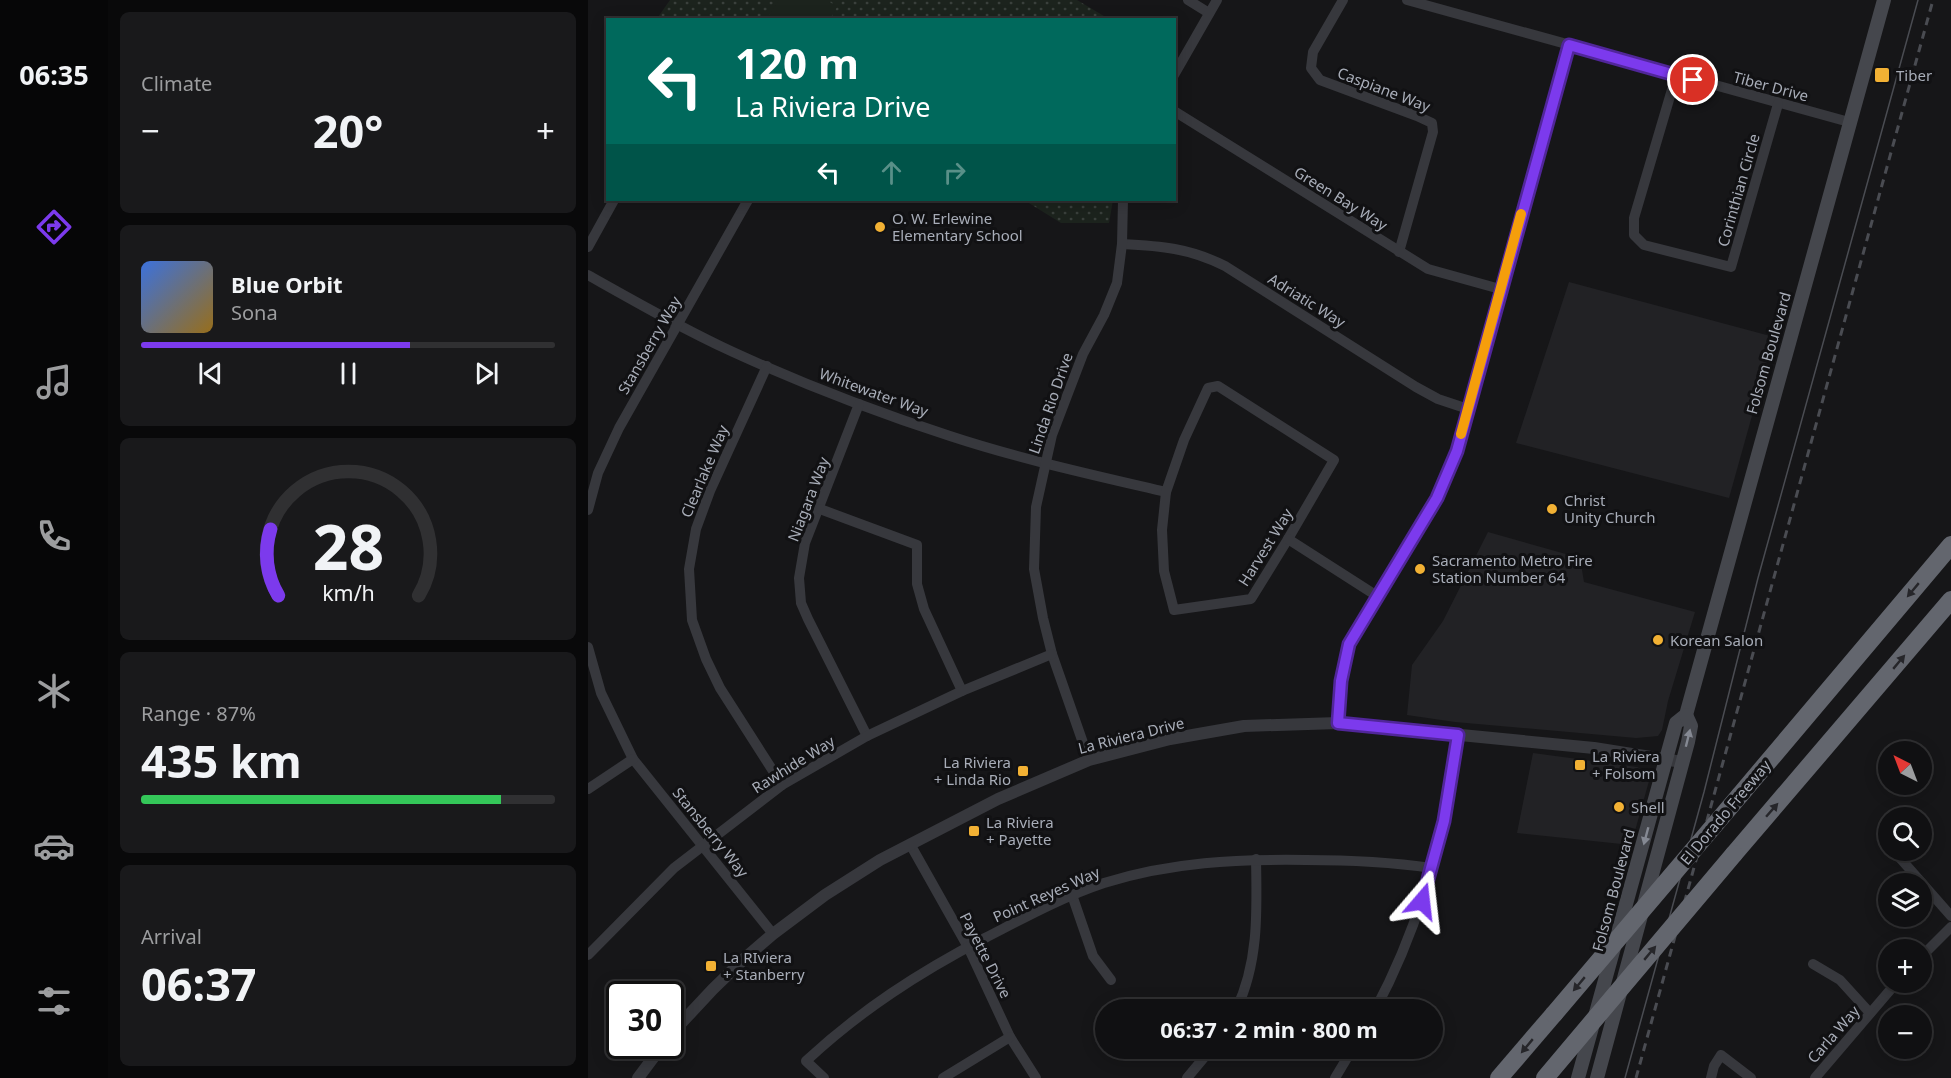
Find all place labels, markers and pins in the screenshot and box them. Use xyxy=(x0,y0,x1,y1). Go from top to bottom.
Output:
pin xyxy=(1667,54,1718,105)
place label: Tiber xyxy=(1896,65,1932,85)
marker: Tiber xyxy=(1873,66,1891,84)
place label: O. W. Erlewine Elementary School xyxy=(892,208,1023,245)
marker: O. W. Erlewine Elementary School xyxy=(873,220,887,234)
place label: Christ Unity Church xyxy=(1564,490,1655,527)
marker: Christ Unity Church xyxy=(1545,502,1559,516)
place label: Sacramento Metro Fire Station Number 64 xyxy=(1432,550,1593,587)
marker: Sacramento Metro Fire Station Number 64 xyxy=(1413,562,1427,576)
place label: Korean Salon xyxy=(1670,630,1763,650)
marker: Korean Salon xyxy=(1651,633,1665,647)
place label: La Riviera + Folsom xyxy=(1592,746,1660,783)
place label: La Riviera + Linda Rio xyxy=(934,752,1011,789)
marker: La Riviera + Folsom xyxy=(1573,758,1587,772)
marker: La Riviera + Linda Rio xyxy=(1016,764,1030,778)
place label: Shell xyxy=(1631,797,1665,817)
marker: Shell xyxy=(1612,800,1626,814)
place label: La Riviera + Payette xyxy=(986,812,1054,849)
marker: La Riviera + Payette xyxy=(967,824,981,838)
place label: La RIviera + Stanberry xyxy=(723,947,805,984)
marker: La RIviera + Stanberry xyxy=(704,959,718,973)

